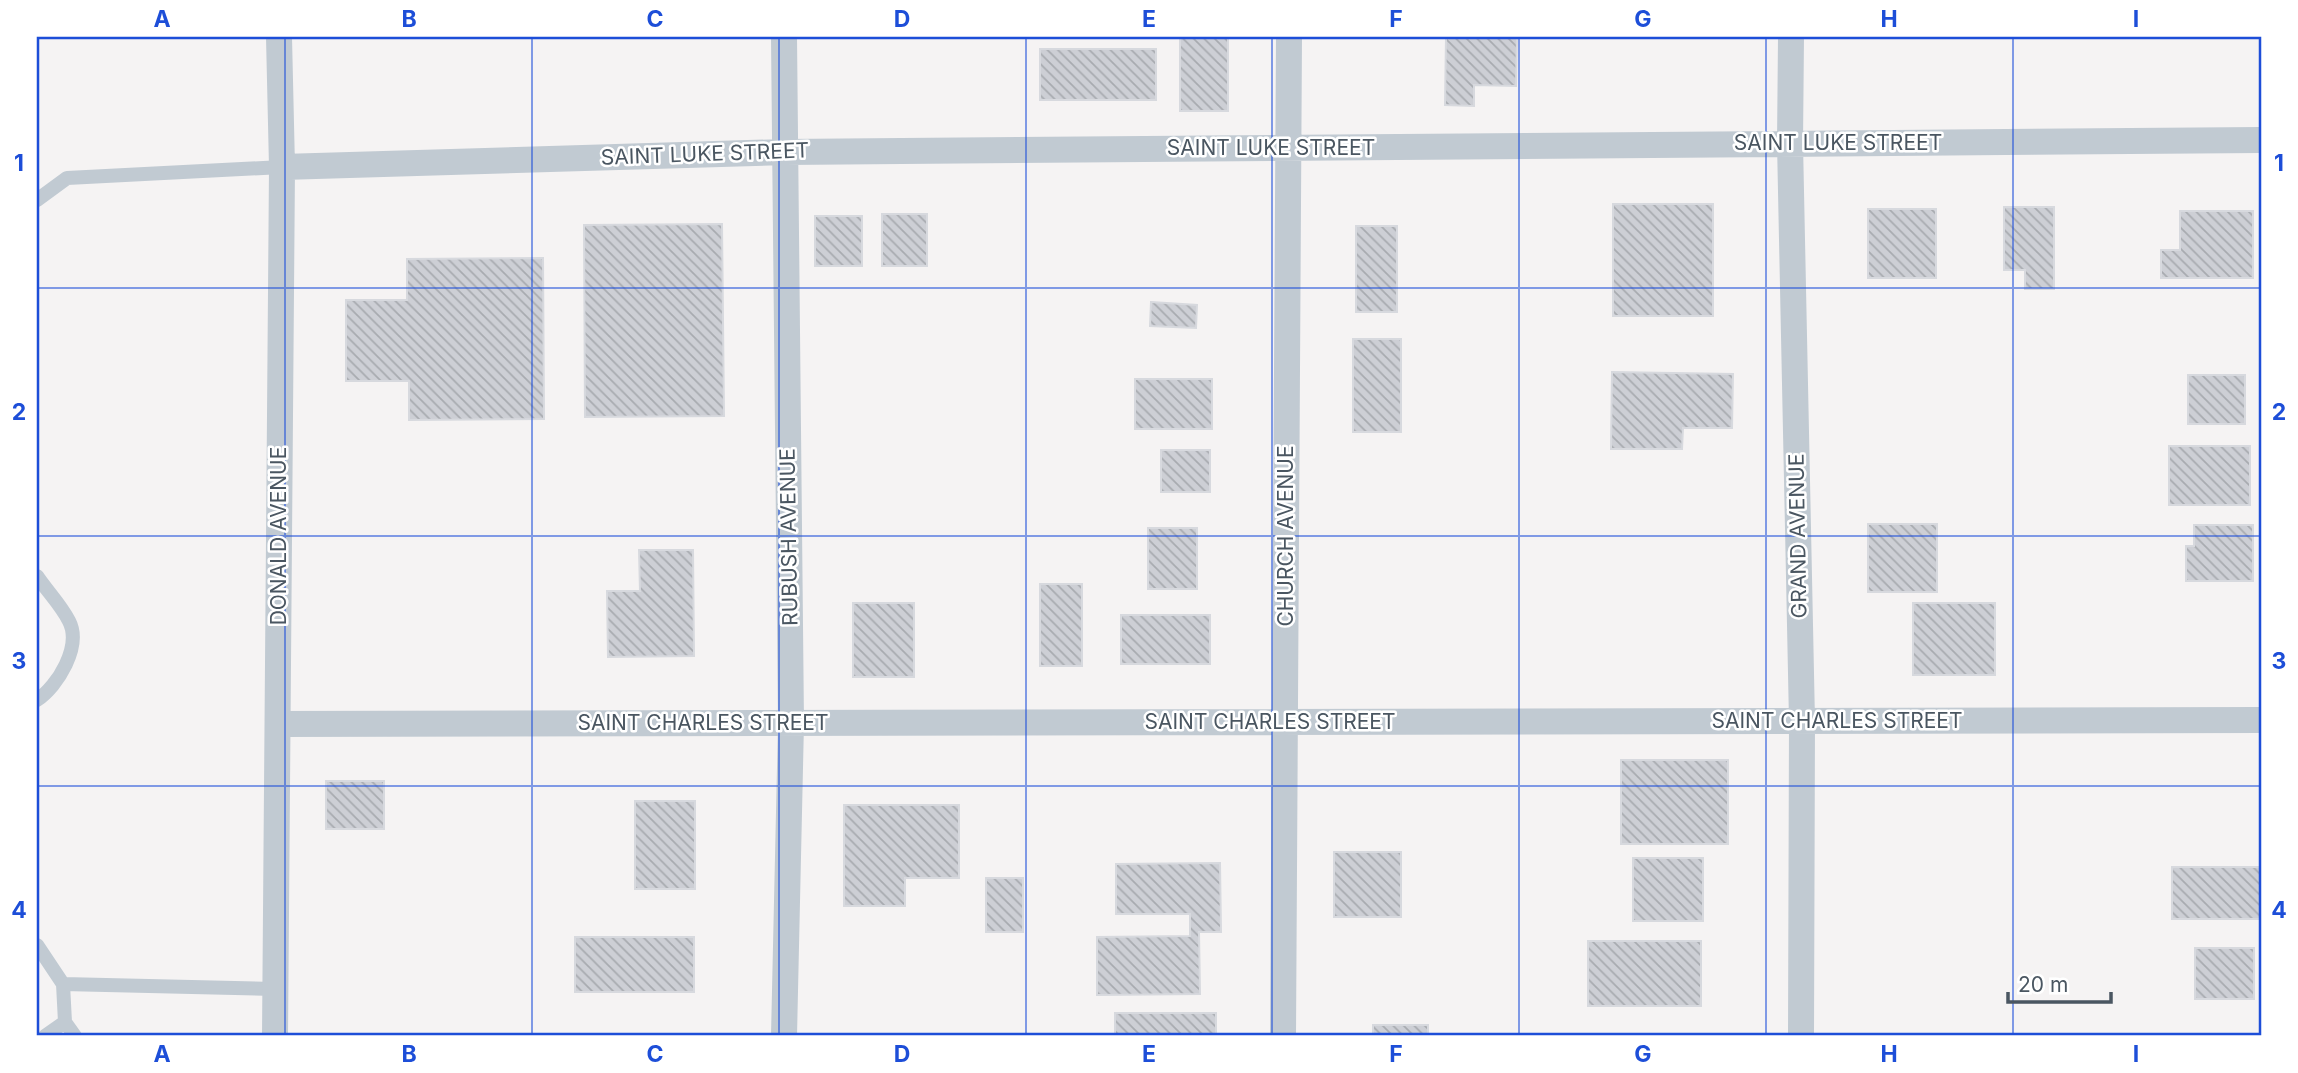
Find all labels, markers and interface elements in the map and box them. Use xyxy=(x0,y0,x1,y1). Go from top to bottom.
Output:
text: A xyxy=(153,5,171,33)
text: B xyxy=(401,5,417,33)
text: C xyxy=(646,5,664,33)
text: D xyxy=(894,5,910,33)
text: E xyxy=(1142,5,1156,33)
text: F xyxy=(1389,5,1403,33)
text: G xyxy=(1634,5,1652,33)
text: H xyxy=(1880,5,1898,33)
text: I xyxy=(2133,5,2139,33)
street label: SAINT LUKE STREET xyxy=(1734,130,1942,155)
street label: SAINT LUKE STREET xyxy=(1167,135,1375,160)
street label: SAINT LUKE STREET xyxy=(600,137,810,170)
text: 1 xyxy=(14,149,24,177)
text: 1 xyxy=(2274,149,2284,177)
text: 2 xyxy=(12,398,26,426)
text: 2 xyxy=(2272,398,2286,426)
street label: CHURCH AVENUE xyxy=(1273,445,1298,627)
street label: DONALD AVENUE xyxy=(266,447,291,625)
street label: RUBUSH AVENUE xyxy=(774,448,803,626)
street label: GRAND AVENUE xyxy=(1784,453,1811,619)
text: 3 xyxy=(12,647,26,675)
text: 3 xyxy=(2272,647,2286,675)
street label: SAINT CHARLES STREET xyxy=(1711,708,1963,733)
street label: SAINT CHARLES STREET xyxy=(1144,709,1396,734)
street label: SAINT CHARLES STREET xyxy=(577,710,829,735)
text: 4 xyxy=(11,896,27,924)
text: 4 xyxy=(2271,896,2287,924)
scale bar xyxy=(2008,961,2111,1005)
text: 20 m xyxy=(2018,972,2068,997)
text: A xyxy=(153,1040,171,1068)
text: B xyxy=(401,1040,417,1068)
text: C xyxy=(646,1040,664,1068)
text: D xyxy=(894,1040,910,1068)
text: E xyxy=(1142,1040,1156,1068)
text: F xyxy=(1389,1040,1403,1068)
text: G xyxy=(1634,1040,1652,1068)
text: H xyxy=(1880,1040,1898,1068)
text: I xyxy=(2133,1040,2139,1068)

